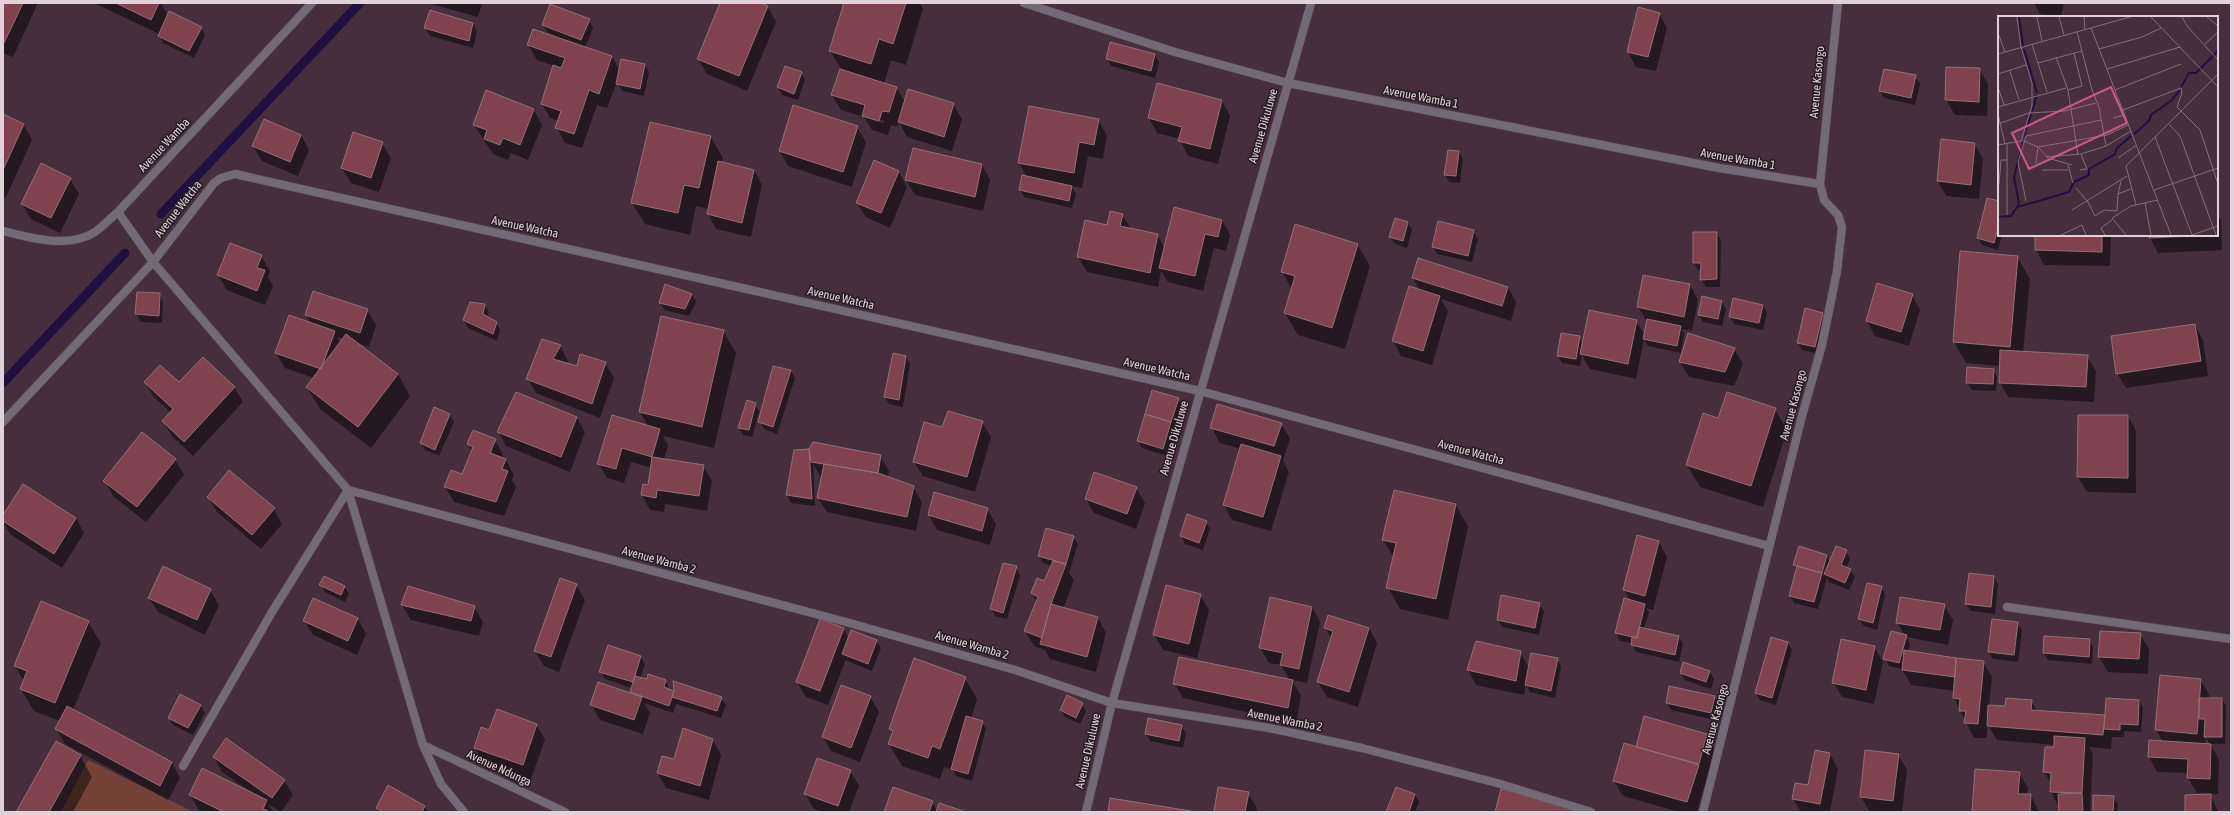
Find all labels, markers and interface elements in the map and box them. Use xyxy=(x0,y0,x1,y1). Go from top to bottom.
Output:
inset map xyxy=(1998,16,2218,236)
street label: Avenue Kasongo xyxy=(1807,45,1827,119)
street label: Avenue Wamba 1 xyxy=(1382,83,1460,111)
street label: Avenue Dikuluwe xyxy=(1246,87,1280,165)
street label: Avenue Wamba xyxy=(135,115,193,175)
street label: Avenue Wamba 1 xyxy=(1699,146,1777,173)
street label: Avenue Watcha xyxy=(152,178,204,240)
street label: Avenue Watcha xyxy=(490,213,560,241)
street label: Avenue Watcha xyxy=(806,284,876,312)
street label: Avenue Watcha xyxy=(1122,355,1192,383)
street label: Avenue Kasongo xyxy=(1777,368,1809,442)
street label: Avenue Dikuluwe xyxy=(1157,399,1191,477)
street label: Avenue Watcha xyxy=(1436,436,1506,468)
street label: Avenue Wamba 2 xyxy=(620,543,698,577)
street label: Avenue Wamba 2 xyxy=(934,628,1010,662)
street label: Avenue Kasongo xyxy=(1699,682,1731,756)
street label: Avenue Wamba 2 xyxy=(1246,706,1324,734)
street label: Avenue Dikuluwe xyxy=(1073,712,1103,790)
street label: Avenue Ndunga xyxy=(464,747,534,789)

